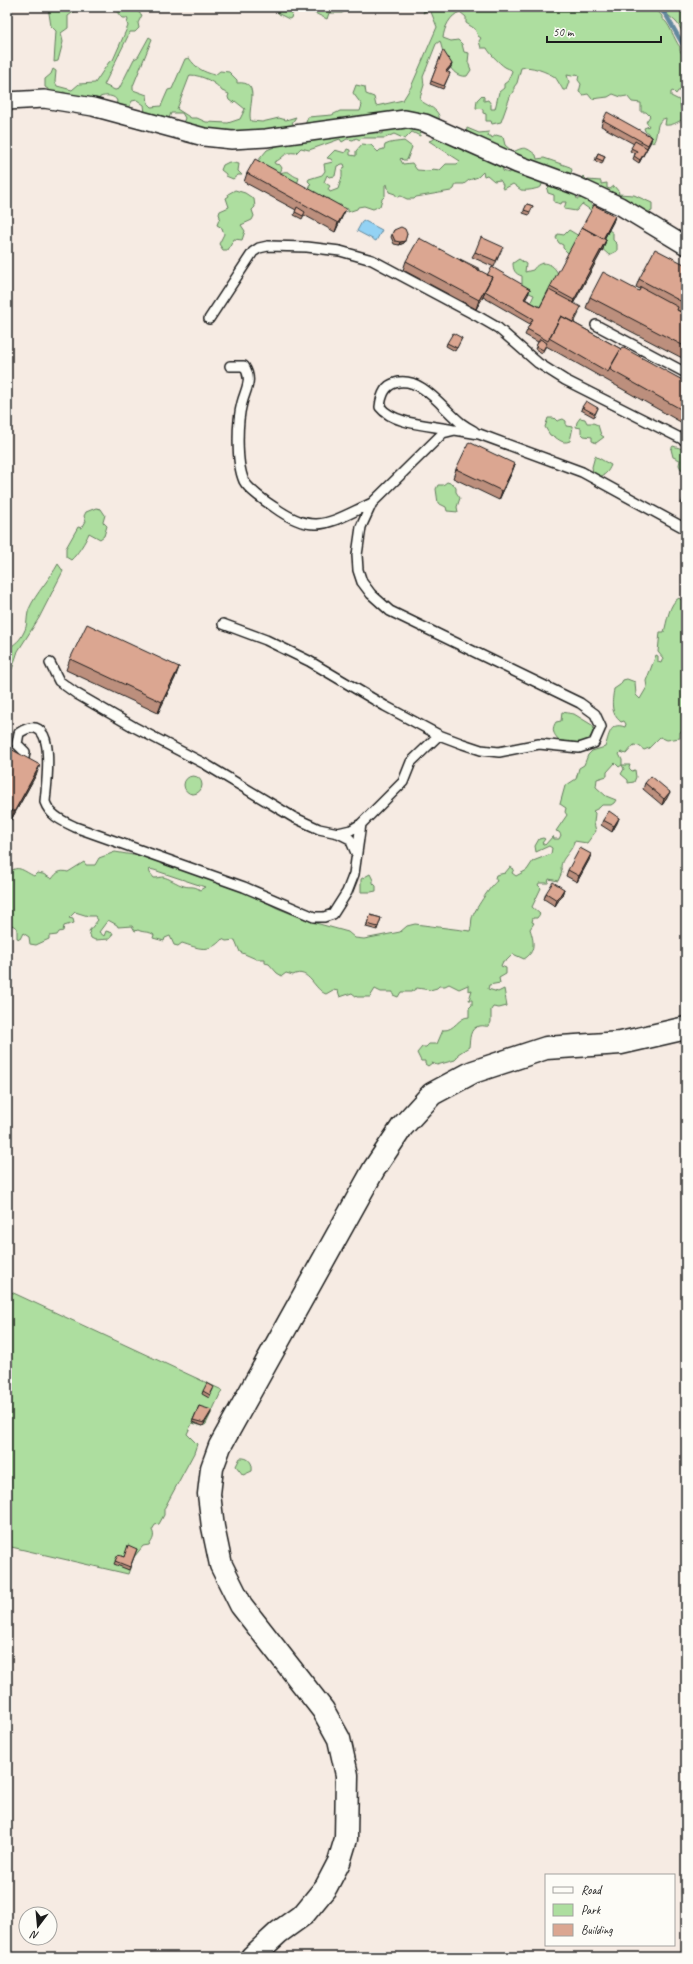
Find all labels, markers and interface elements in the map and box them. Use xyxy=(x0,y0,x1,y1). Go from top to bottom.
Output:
scale bar xyxy=(547,18,661,44)
text: 50 m xyxy=(553,24,575,40)
legend xyxy=(545,1874,675,1946)
text: Road xyxy=(581,1882,603,1898)
text: Park xyxy=(581,1902,602,1918)
north arrow xyxy=(18,1906,58,1946)
text: Building xyxy=(581,1922,613,1938)
text: N xyxy=(28,1927,40,1943)

